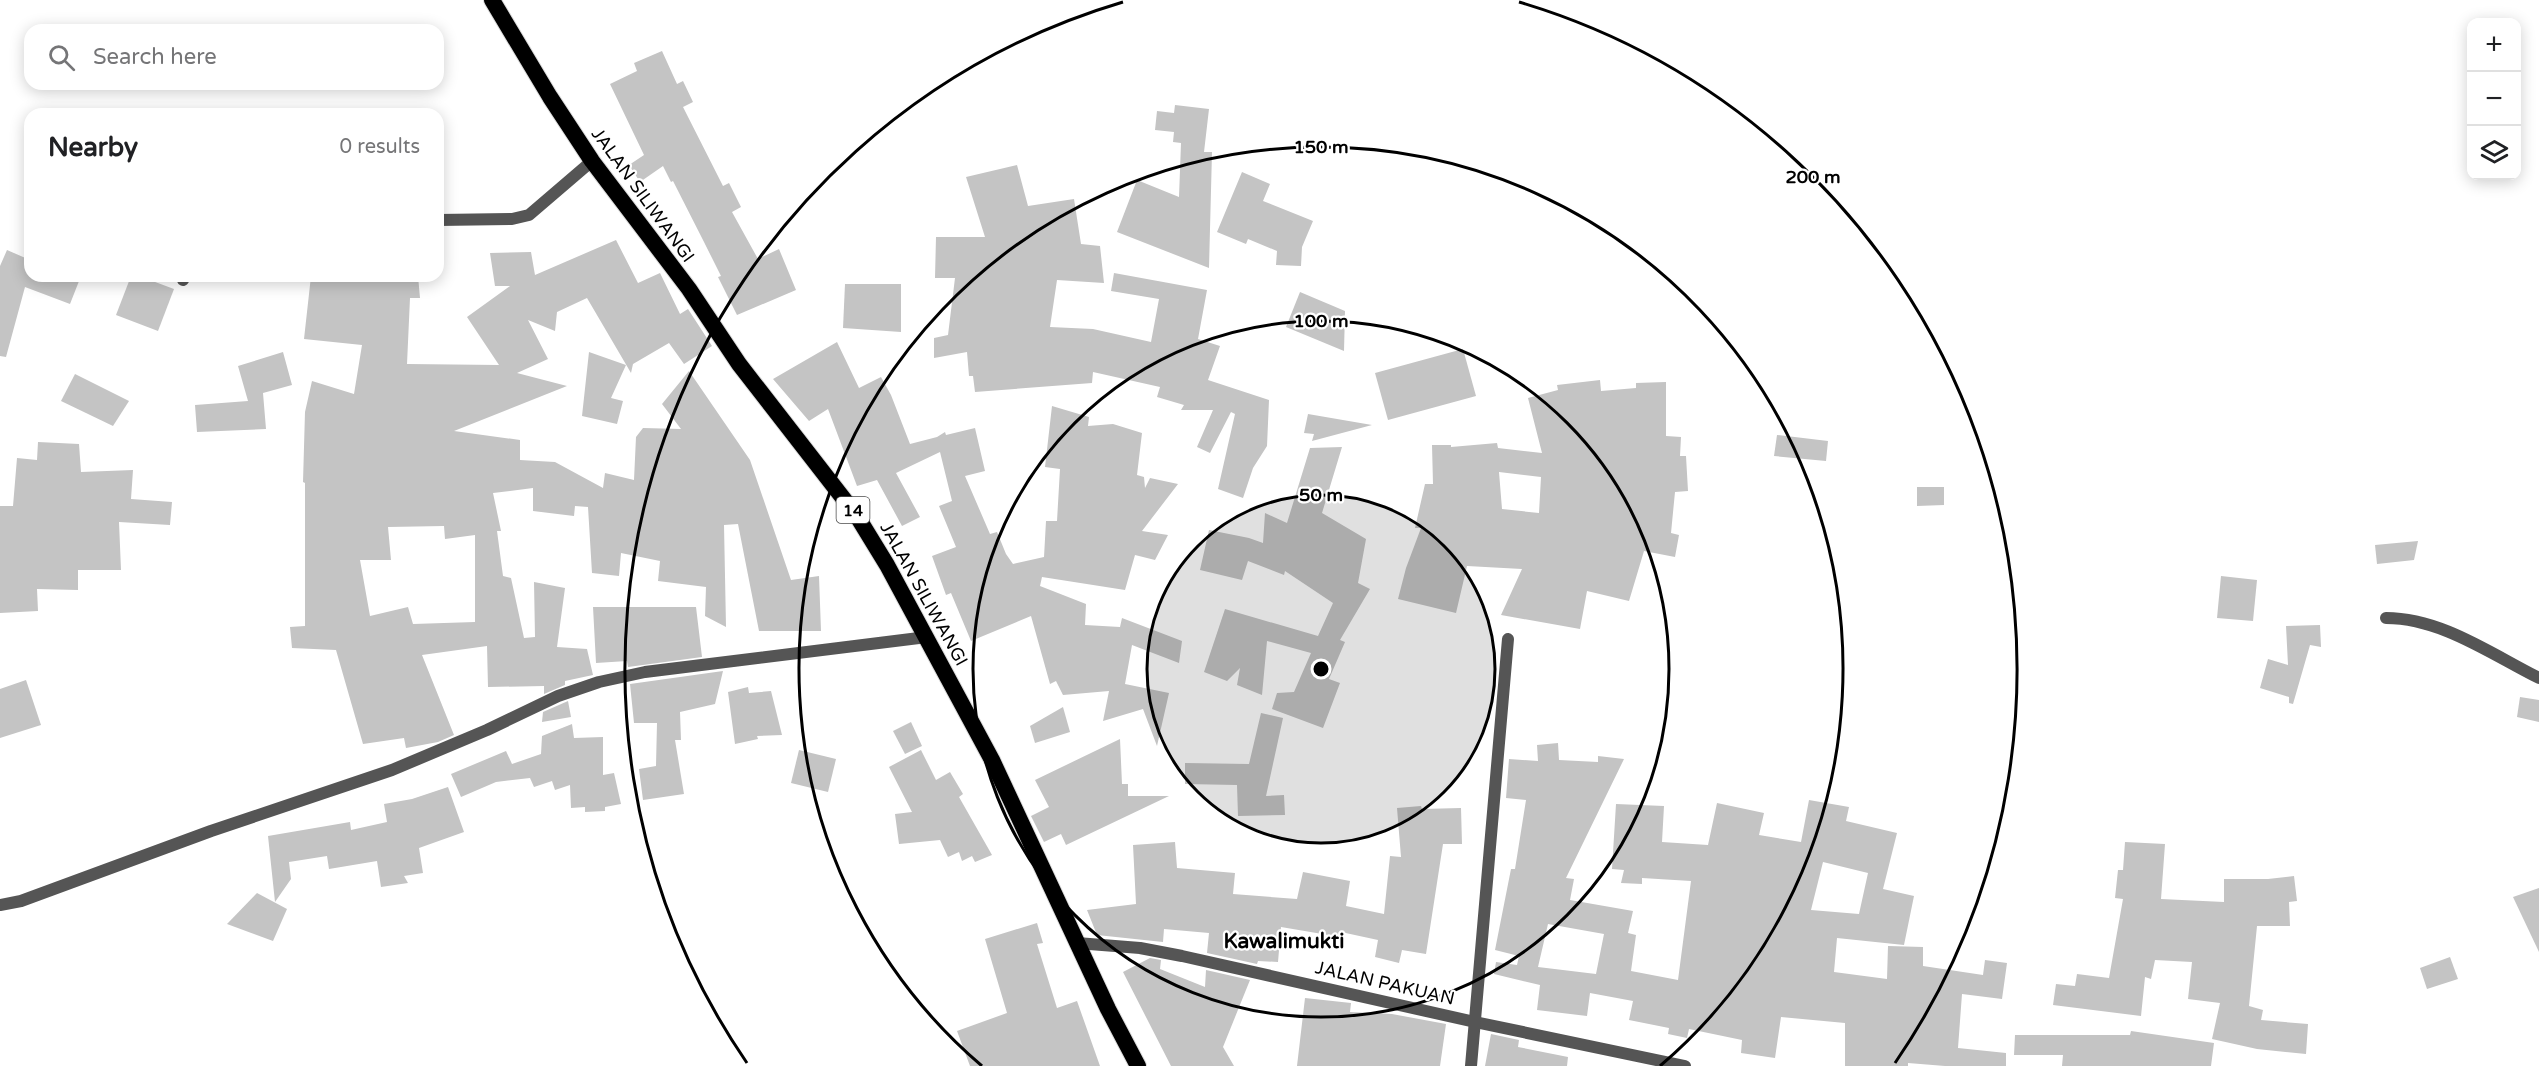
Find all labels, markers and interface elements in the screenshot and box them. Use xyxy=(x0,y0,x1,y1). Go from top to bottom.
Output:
map controls xyxy=(2467,18,2521,180)
button: + xyxy=(2467,18,2521,72)
search box xyxy=(24,24,444,90)
icon: search xyxy=(45,41,78,74)
text: Search here xyxy=(93,44,217,70)
button: − xyxy=(2467,72,2521,126)
street label: JALAN SILIWANGI xyxy=(587,123,699,267)
button: layers xyxy=(2467,126,2521,180)
text: Nearby xyxy=(48,132,138,163)
text: 0 results xyxy=(340,135,420,159)
text: 150 m xyxy=(1293,136,1349,158)
text: 200 m xyxy=(1785,166,1841,188)
text: 100 m xyxy=(1293,310,1349,332)
text: 50 m xyxy=(1299,484,1343,506)
road number: 14 xyxy=(836,497,870,523)
street label: JALAN SILIWANGI xyxy=(875,518,973,670)
centre of rings xyxy=(1311,659,1331,679)
district label: Kawalimukti xyxy=(1223,929,1345,954)
street label: JALAN PAKUAN xyxy=(1313,956,1457,1010)

